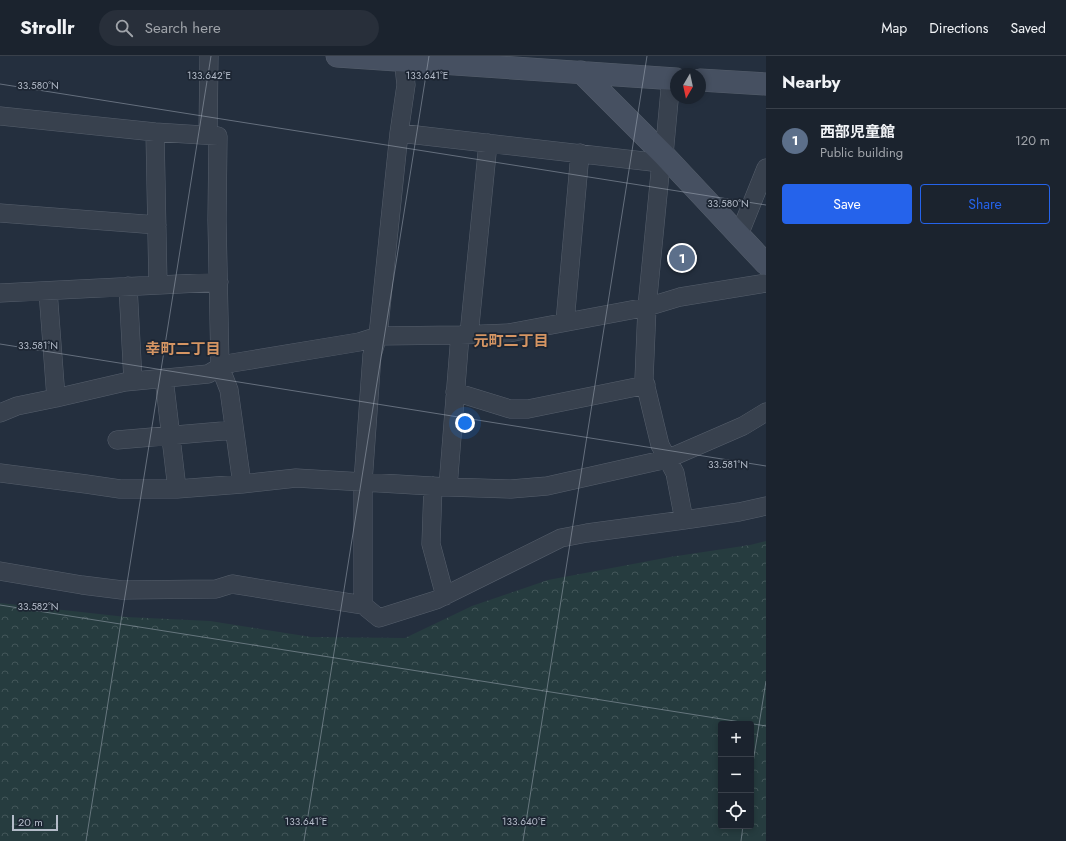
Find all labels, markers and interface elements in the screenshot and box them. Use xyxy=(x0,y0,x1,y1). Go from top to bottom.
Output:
search box xyxy=(99,10,379,46)
text: Strollr xyxy=(20,14,75,41)
icon: search xyxy=(113,17,135,39)
text: Search here xyxy=(145,17,221,39)
text: Map xyxy=(881,18,907,38)
text: Directions xyxy=(929,18,989,38)
text: Saved xyxy=(1011,18,1046,38)
text: 133.642°E xyxy=(187,68,231,83)
text: 133.641°E xyxy=(406,68,448,83)
north arrow xyxy=(670,68,706,104)
text: Nearby xyxy=(782,70,840,94)
text: 33.580°N xyxy=(17,78,59,93)
text: 西部児童館 xyxy=(820,121,895,143)
text: 1 xyxy=(792,131,798,150)
text: 120 m xyxy=(1015,131,1050,150)
text: Public building xyxy=(820,143,903,162)
button: Save xyxy=(782,184,912,224)
button: Share xyxy=(920,184,1050,224)
text: 33.580°N xyxy=(707,196,749,211)
pin: 1 xyxy=(669,243,695,273)
district label: 元町二丁目 xyxy=(473,330,549,352)
text: 33.581°N xyxy=(18,338,58,353)
district label: 幸町二丁目 xyxy=(145,338,221,360)
your location xyxy=(455,413,475,433)
text: 33.581°N xyxy=(708,457,748,472)
text: 33.582°N xyxy=(17,599,59,614)
map controls xyxy=(718,721,754,829)
button: + xyxy=(718,721,754,757)
button: − xyxy=(718,757,754,793)
button: locate xyxy=(718,793,754,829)
scale bar xyxy=(12,813,58,832)
text: 20 m xyxy=(18,814,43,830)
text: 133.641°E xyxy=(285,814,327,829)
text: 133.640°E xyxy=(502,814,546,829)

